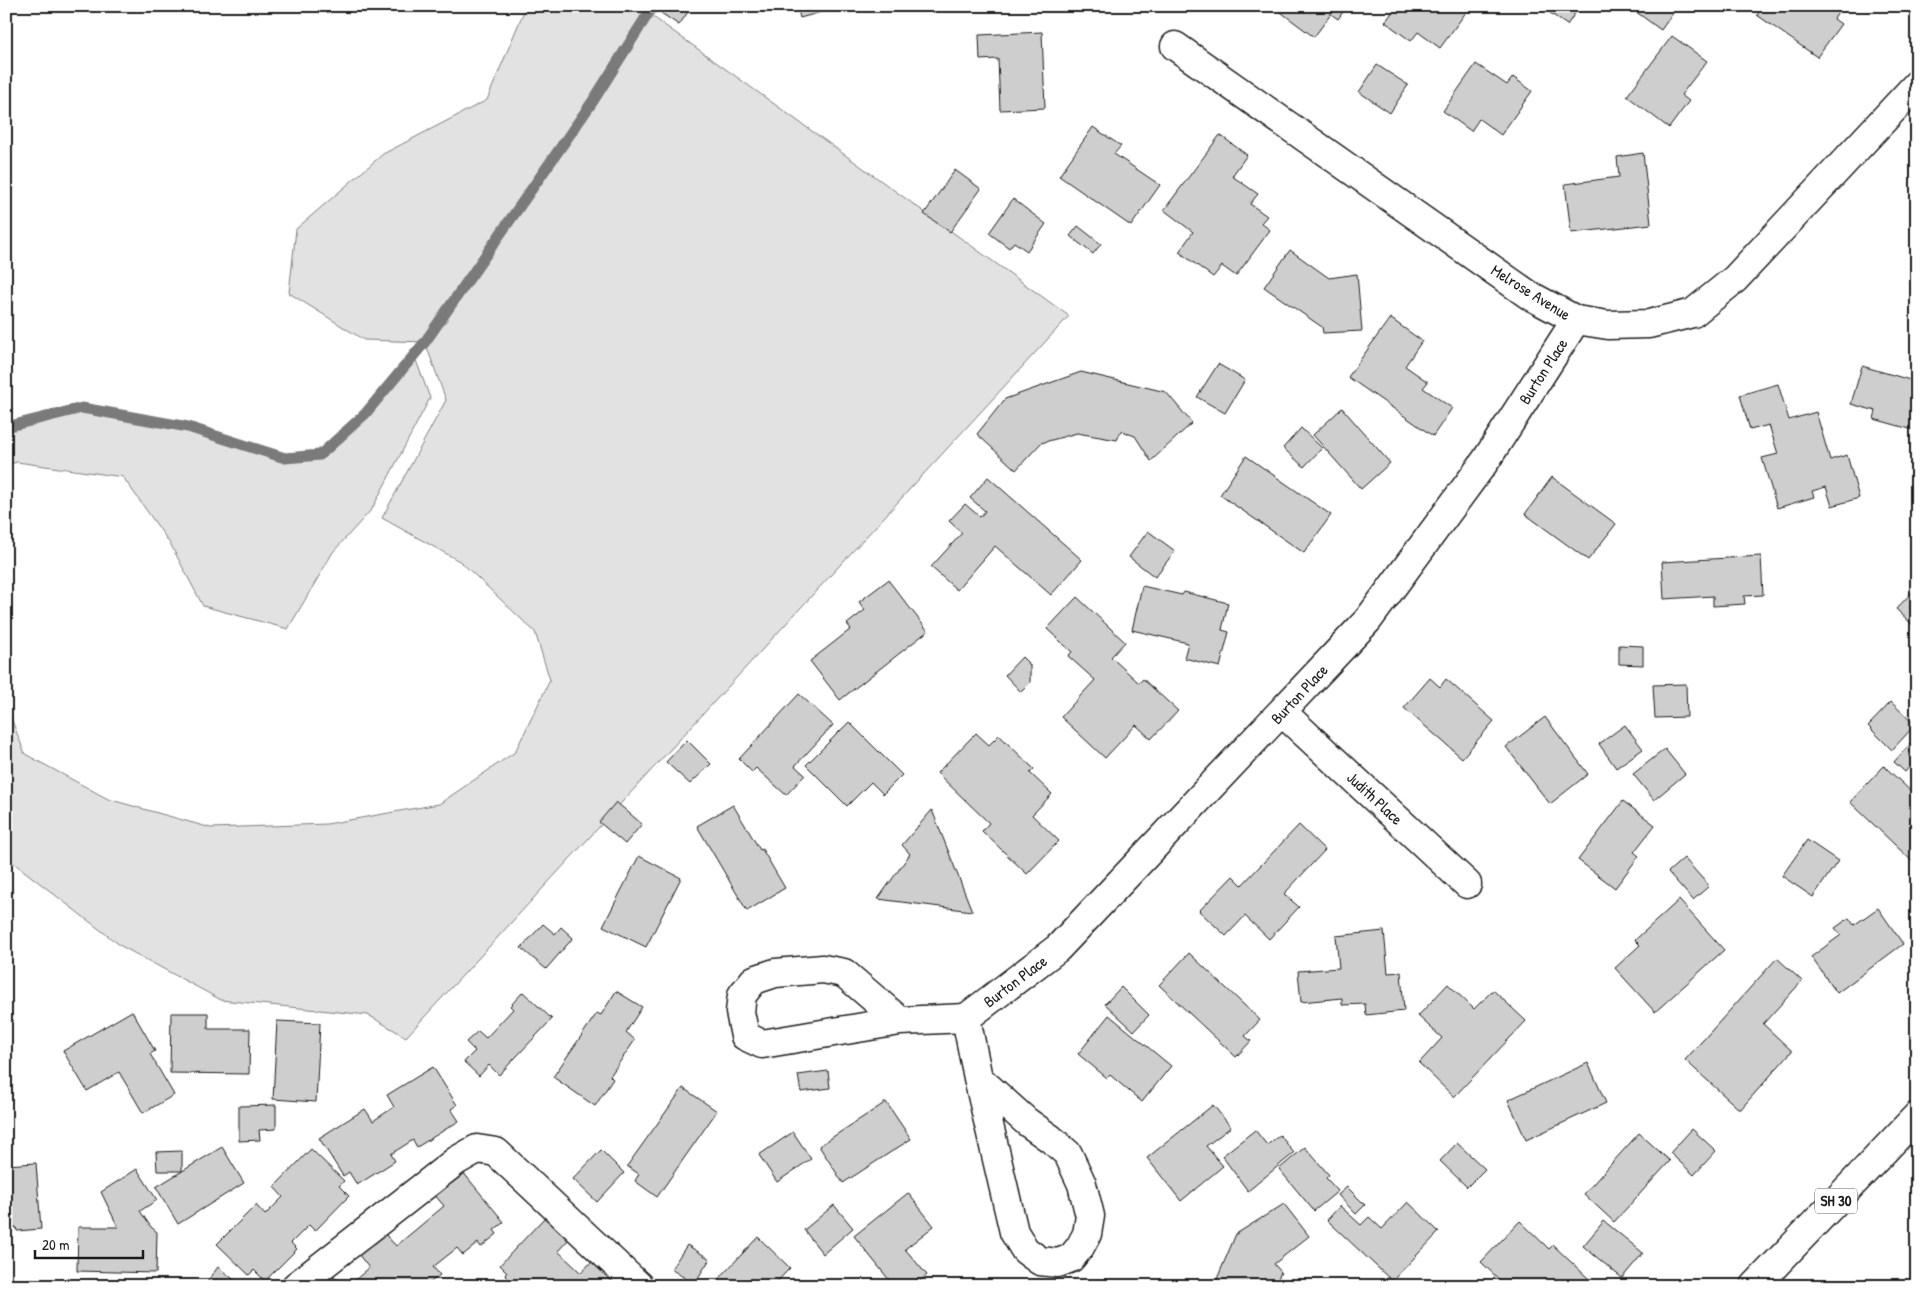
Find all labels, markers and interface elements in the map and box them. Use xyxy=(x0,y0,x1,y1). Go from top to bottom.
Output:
street label: Melrose Avenue xyxy=(1487,259,1575,325)
street label: Burton Place xyxy=(1514,333,1573,408)
street label: Burton Place xyxy=(1266,659,1333,729)
street label: Judith Place xyxy=(1342,766,1408,830)
street label: Burton Place xyxy=(979,949,1052,1012)
road number: SH 30 xyxy=(1815,1188,1857,1214)
scale bar xyxy=(35,1227,142,1259)
text: 20 m xyxy=(42,1234,69,1255)

